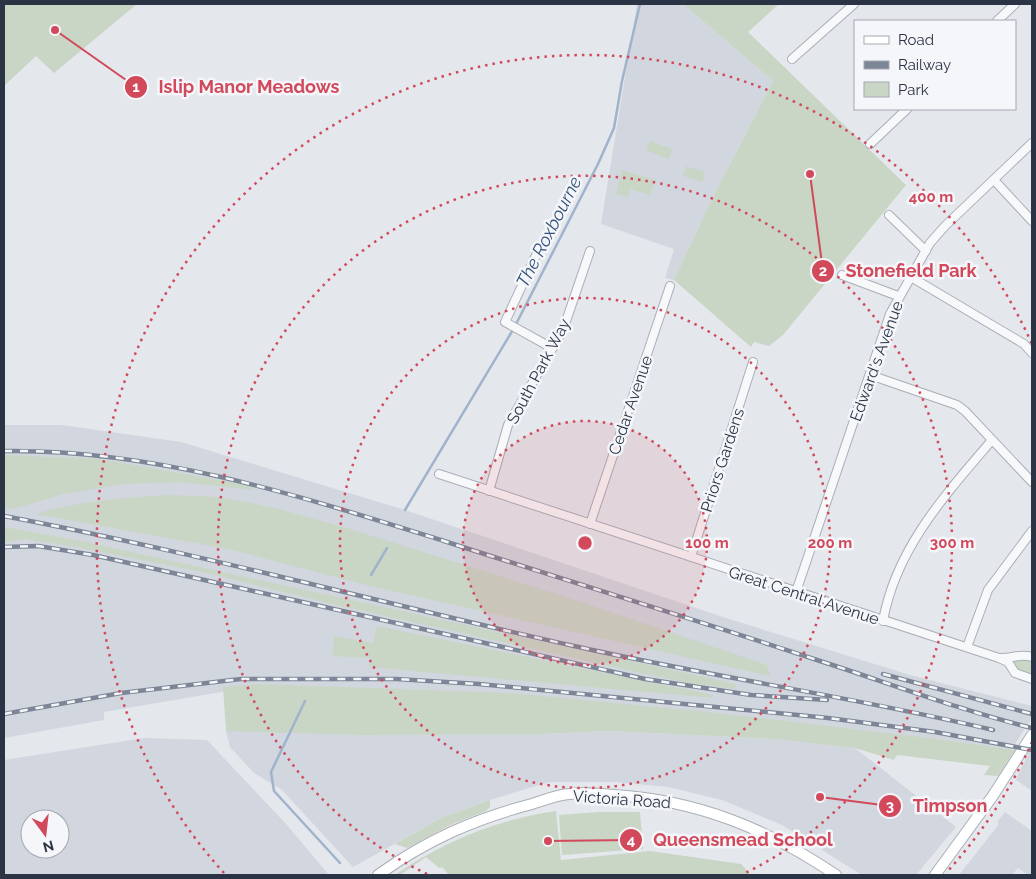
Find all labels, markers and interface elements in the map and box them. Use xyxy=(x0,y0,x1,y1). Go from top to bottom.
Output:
legend xyxy=(854,20,1016,110)
text: Road xyxy=(898,31,934,49)
text: Railway xyxy=(898,56,951,74)
callout: Islip Manor Meadows xyxy=(123,70,350,103)
text: Islip Manor Meadows xyxy=(159,76,340,97)
text: 1 xyxy=(132,78,140,96)
text: Park xyxy=(898,81,929,99)
water label: The Roxbourne xyxy=(512,173,586,291)
text: 400 m xyxy=(909,188,953,206)
callout: Stonefield Park xyxy=(811,254,987,287)
text: Stonefield Park xyxy=(845,260,978,281)
text: 2 xyxy=(819,262,827,280)
street label: Edward's Avenue xyxy=(846,298,907,424)
street label: South Park Way xyxy=(503,315,574,427)
street label: Cedar Avenue xyxy=(605,353,656,457)
street label: Priors Gardens xyxy=(697,406,748,514)
centre of rings xyxy=(576,534,594,552)
text: 100 m xyxy=(685,534,729,552)
text: 200 m xyxy=(808,534,852,552)
text: 300 m xyxy=(930,534,974,552)
street label: Great Central Avenue xyxy=(726,562,882,629)
street label: Victoria Road xyxy=(572,787,672,812)
callout: Timpson xyxy=(878,789,997,822)
text: Timpson xyxy=(913,795,987,816)
text: 3 xyxy=(886,797,894,815)
north arrow xyxy=(20,809,70,859)
callout: Queensmead School xyxy=(619,823,843,856)
text: Queensmead School xyxy=(653,829,833,850)
text: 4 xyxy=(627,831,636,849)
text: N xyxy=(41,837,56,856)

